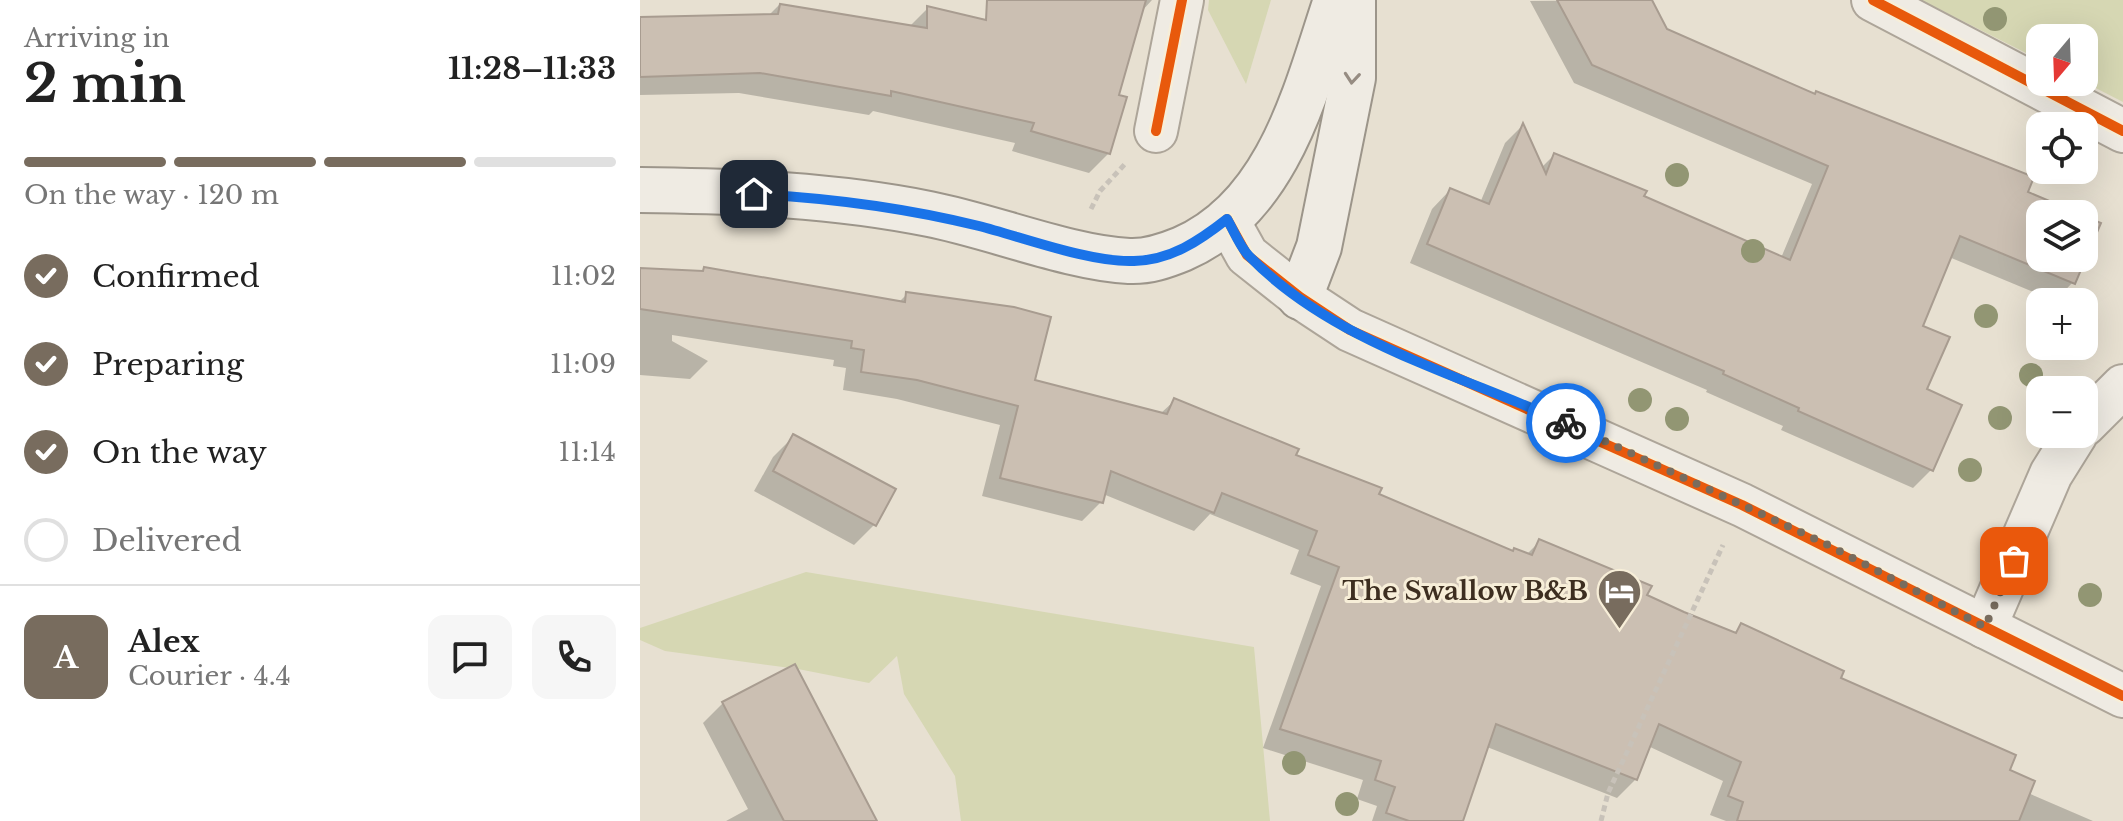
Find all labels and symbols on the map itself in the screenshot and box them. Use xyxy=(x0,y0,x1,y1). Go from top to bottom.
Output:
north arrow xyxy=(2026,24,2098,96)
one-way arrow xyxy=(1343,72,1360,85)
pin xyxy=(720,160,788,228)
courier xyxy=(1526,383,1606,463)
pin xyxy=(1980,527,2048,595)
hotel icon: The Swallow B&B xyxy=(1595,567,1643,630)
place label: The Swallow B&B xyxy=(1342,575,1588,607)

